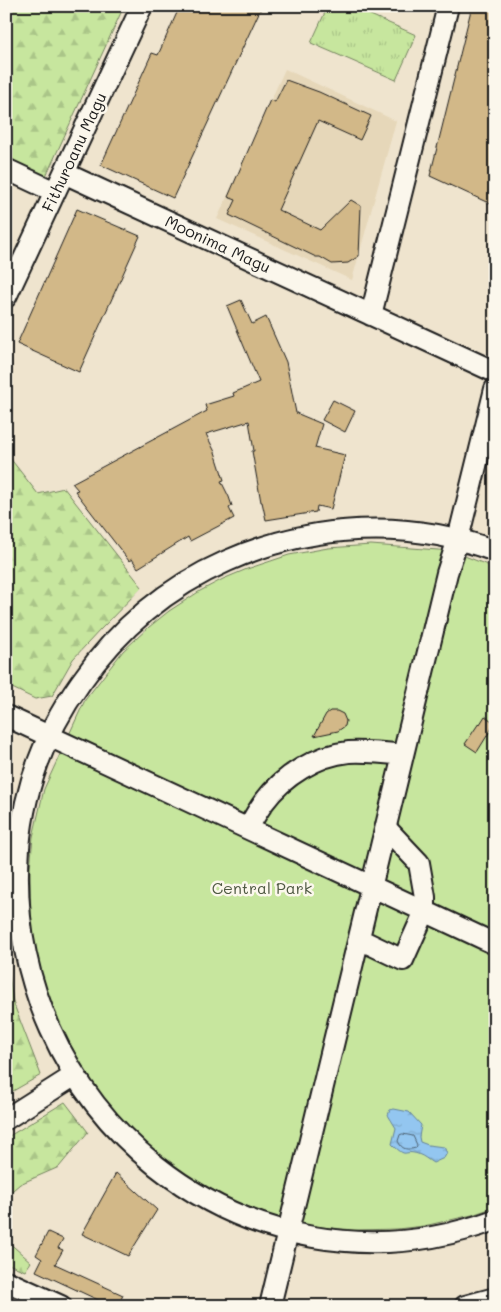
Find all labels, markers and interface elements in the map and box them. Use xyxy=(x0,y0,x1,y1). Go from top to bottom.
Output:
street label: Fithuroanu Magu xyxy=(37,89,110,215)
street label: Moonima Magu xyxy=(162,210,274,277)
park label: Central Park xyxy=(212,877,312,898)

